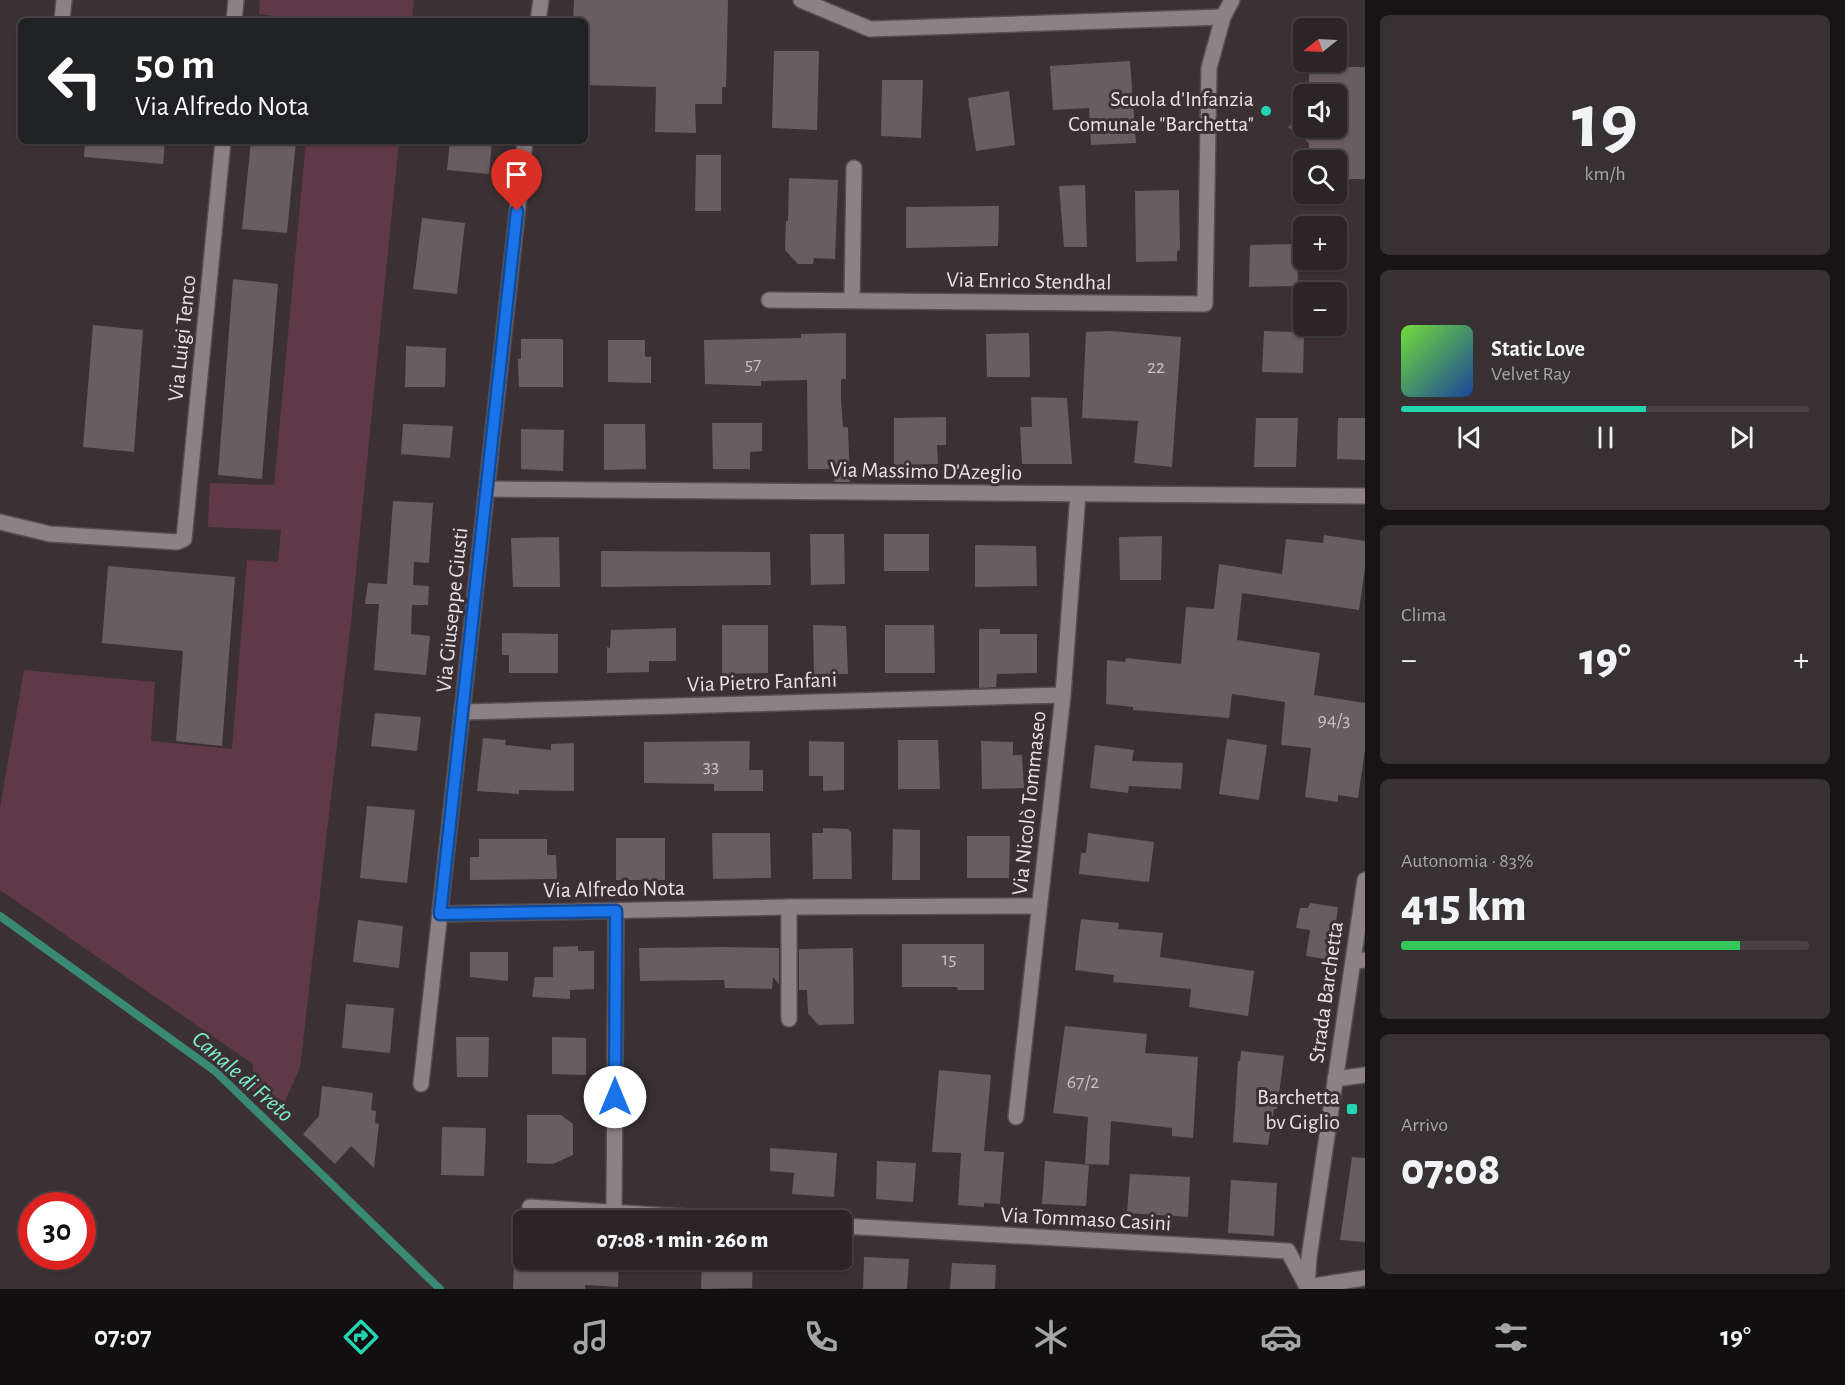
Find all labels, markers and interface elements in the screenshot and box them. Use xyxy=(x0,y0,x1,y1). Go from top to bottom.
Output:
north arrow xyxy=(1293,18,1347,72)
map controls xyxy=(1293,18,1347,336)
icon: left xyxy=(36,42,114,120)
text: 50 m xyxy=(135,44,215,86)
button: sound xyxy=(1293,84,1347,138)
text: 19 xyxy=(1572,84,1638,162)
place label: Scuola d'Infanzia Comunale "Barchetta" xyxy=(1068,88,1254,135)
text: Via Alfredo Nota xyxy=(135,93,309,120)
marker: Scuola d'Infanzia Comunale "Barchetta" xyxy=(1259,104,1273,118)
pin xyxy=(491,149,542,211)
button: search xyxy=(1293,150,1347,204)
icon: arrive xyxy=(500,158,533,191)
text: km/h xyxy=(1584,164,1626,184)
button: + xyxy=(1293,216,1347,270)
street label: Via Enrico Stendhal xyxy=(946,269,1112,293)
street label: Via Luigi Tenco xyxy=(164,274,200,402)
button: − xyxy=(1293,282,1347,336)
text: Static Love xyxy=(1491,338,1585,360)
house number: 57 xyxy=(745,354,761,374)
house number: 22 xyxy=(1147,357,1165,377)
text: Velvet Ray xyxy=(1491,364,1571,384)
icon: previous xyxy=(1453,421,1486,454)
icon: pause xyxy=(1589,421,1622,454)
icon: next xyxy=(1725,421,1758,454)
street label: Via Massimo D'Azeglio xyxy=(830,458,1022,484)
street label: Via Giuseppe Giusti xyxy=(432,526,472,694)
text: Clima xyxy=(1401,605,1446,625)
text: 19° xyxy=(1579,638,1631,683)
text: − xyxy=(1401,644,1417,677)
text: + xyxy=(1793,644,1809,677)
street label: Via Pietro Fanfani xyxy=(687,668,837,696)
street label: Via Nicolò Tommaseo xyxy=(1008,710,1050,896)
house number: 94/3 xyxy=(1318,710,1351,730)
house number: 33 xyxy=(703,756,719,776)
text: Autonomia · 83% xyxy=(1401,851,1533,871)
street label: Via Alfredo Nota xyxy=(543,877,685,901)
text: 415 km xyxy=(1401,884,1526,929)
street label: Strada Barchetta xyxy=(1305,920,1347,1064)
house number: 15 xyxy=(941,949,957,969)
water label: Canale di Freto xyxy=(187,1027,298,1127)
position arrow xyxy=(583,1065,647,1129)
house number: 67/2 xyxy=(1067,1072,1099,1092)
place label: Barchetta bv Giglio xyxy=(1257,1086,1340,1133)
marker: Barchetta bv Giglio xyxy=(1345,1102,1359,1116)
text: Arrivo xyxy=(1401,1115,1448,1135)
text: 07:08 xyxy=(1401,1148,1500,1193)
speed limit sign: 30 xyxy=(18,1192,96,1270)
street label: Via Tommaso Casini xyxy=(1000,1204,1172,1234)
text: 07:08 · 1 min · 260 m xyxy=(597,1229,768,1251)
icon: directions xyxy=(340,1316,382,1358)
icon: music xyxy=(570,1316,612,1358)
icon: phone xyxy=(800,1316,842,1358)
icon: climate xyxy=(1030,1316,1072,1358)
icon: car xyxy=(1260,1316,1302,1358)
icon: filters xyxy=(1490,1316,1532,1358)
text: 07:07 xyxy=(94,1323,152,1350)
text: 19° xyxy=(1720,1323,1751,1350)

